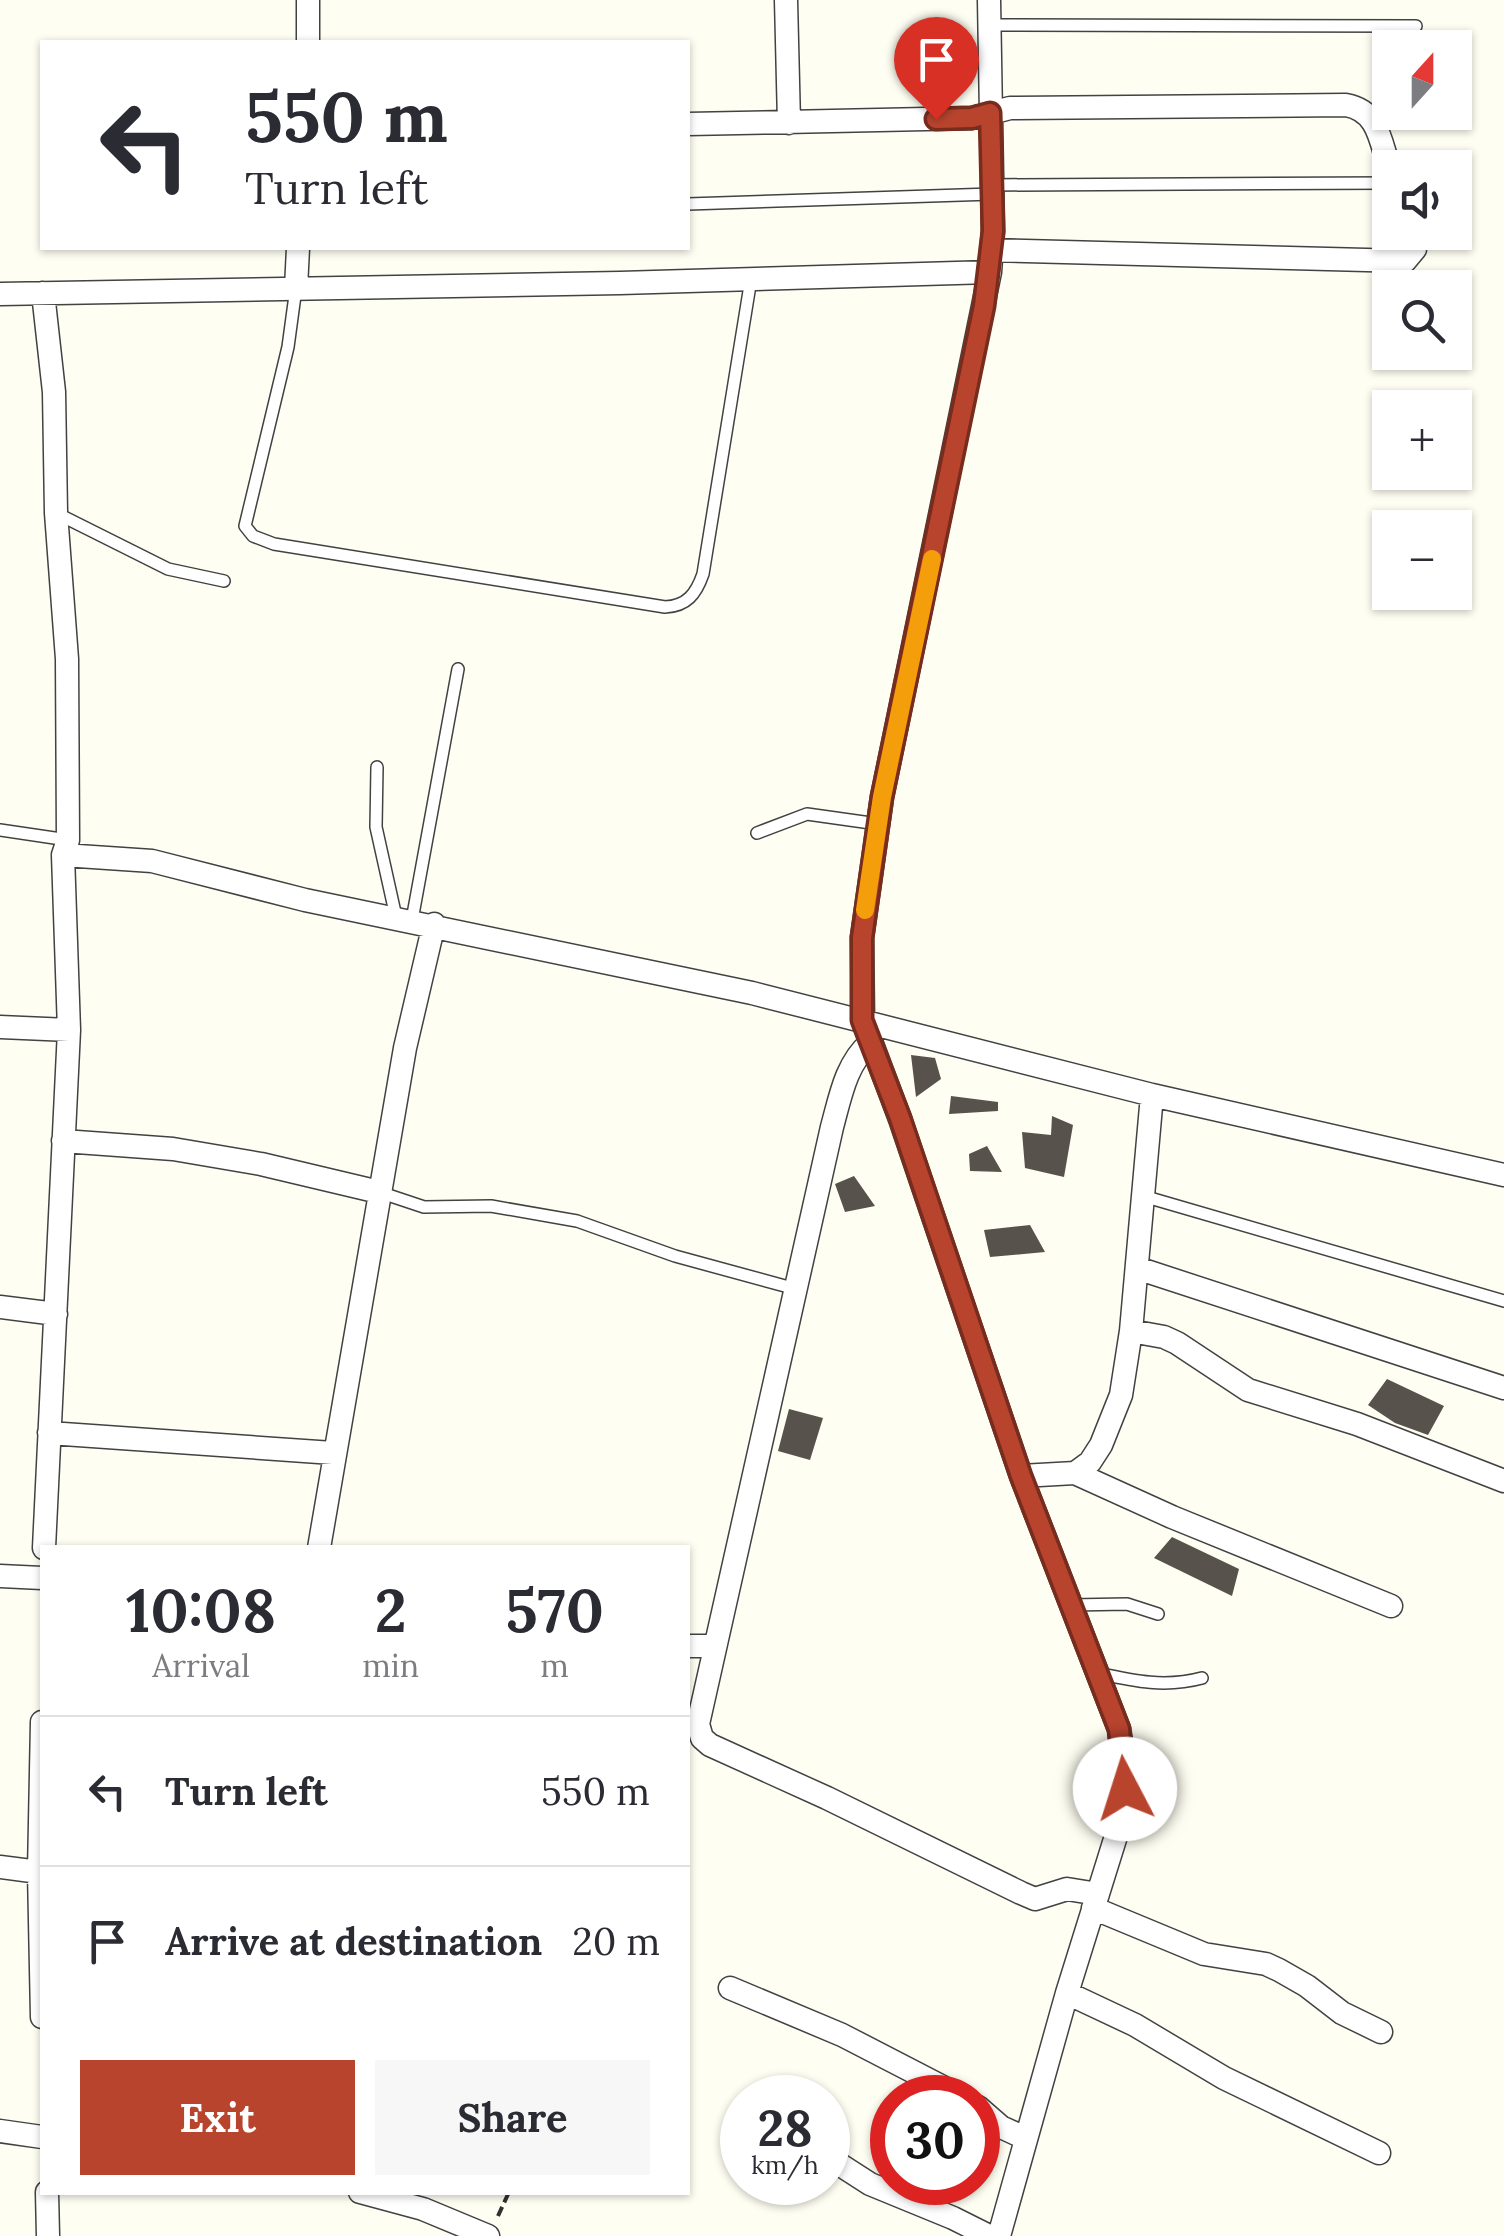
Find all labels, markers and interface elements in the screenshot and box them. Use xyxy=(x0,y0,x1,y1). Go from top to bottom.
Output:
pin xyxy=(894,17,979,120)
north arrow xyxy=(1372,30,1472,130)
map controls xyxy=(1372,30,1472,610)
icon: arrive xyxy=(909,32,964,87)
text: 550 m xyxy=(245,72,448,161)
icon: left xyxy=(80,80,210,210)
button: sound xyxy=(1372,150,1472,250)
text: Turn left xyxy=(245,159,428,216)
button: search xyxy=(1372,270,1472,370)
button: + xyxy=(1372,390,1472,490)
button: − xyxy=(1372,510,1472,610)
text: 10:08 xyxy=(126,1572,276,1648)
text: 2 xyxy=(375,1572,407,1648)
text: 570 xyxy=(505,1572,604,1648)
text: Arrival xyxy=(152,1645,250,1686)
text: min xyxy=(362,1645,419,1686)
text: m xyxy=(540,1645,569,1686)
position arrow xyxy=(1073,1737,1177,1841)
icon: left xyxy=(80,1764,135,1819)
text: Turn left xyxy=(165,1767,328,1815)
text: 550 m xyxy=(541,1767,650,1815)
icon: arrive xyxy=(80,1914,135,1969)
text: Arrive at destination xyxy=(165,1917,542,1965)
text: 20 m xyxy=(572,1917,660,1965)
button: Exit xyxy=(80,2060,355,2175)
button: Share xyxy=(375,2060,650,2175)
speed limit sign: 30 xyxy=(870,2075,1000,2205)
text: 28 xyxy=(757,2096,813,2160)
text: km/h xyxy=(751,2149,819,2181)

